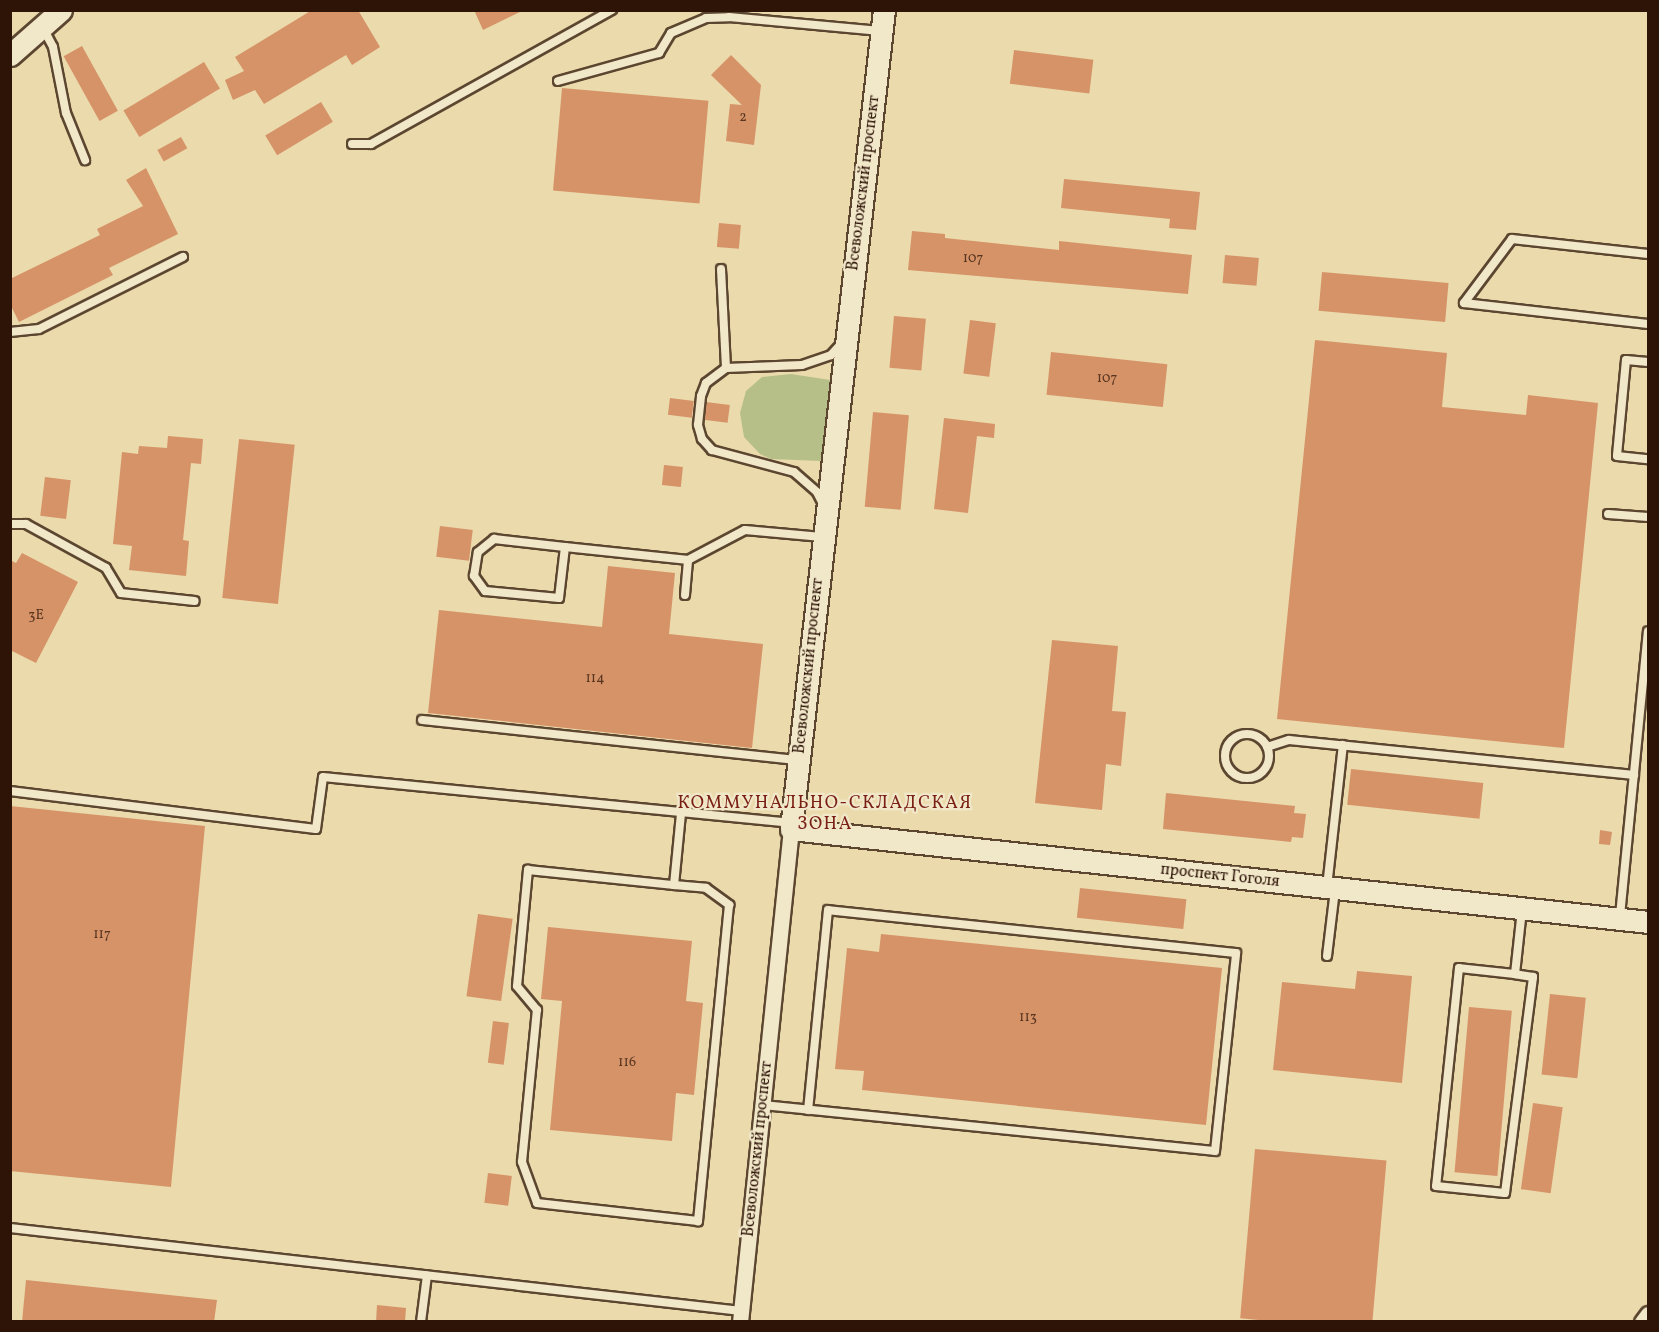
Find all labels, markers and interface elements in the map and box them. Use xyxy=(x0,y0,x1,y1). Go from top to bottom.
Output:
street label: Всеволожский проспект xyxy=(844,94,884,272)
house number: 2 xyxy=(739,110,747,126)
house number: 107 xyxy=(963,251,983,267)
house number: 107 xyxy=(1097,371,1117,387)
street label: Всеволожский проспект xyxy=(790,577,828,755)
house number: 3Е xyxy=(28,608,44,624)
house number: 114 xyxy=(585,671,605,687)
district label: КОММУНАЛЬНО-СКЛАДСКАЯ ЗОНА xyxy=(678,794,972,836)
street label: проспект Гоголя xyxy=(1160,860,1280,892)
house number: 117 xyxy=(93,927,111,943)
house number: 113 xyxy=(1019,1010,1037,1026)
house number: 116 xyxy=(618,1055,636,1071)
street label: Всеволожский проспект xyxy=(739,1060,777,1238)

